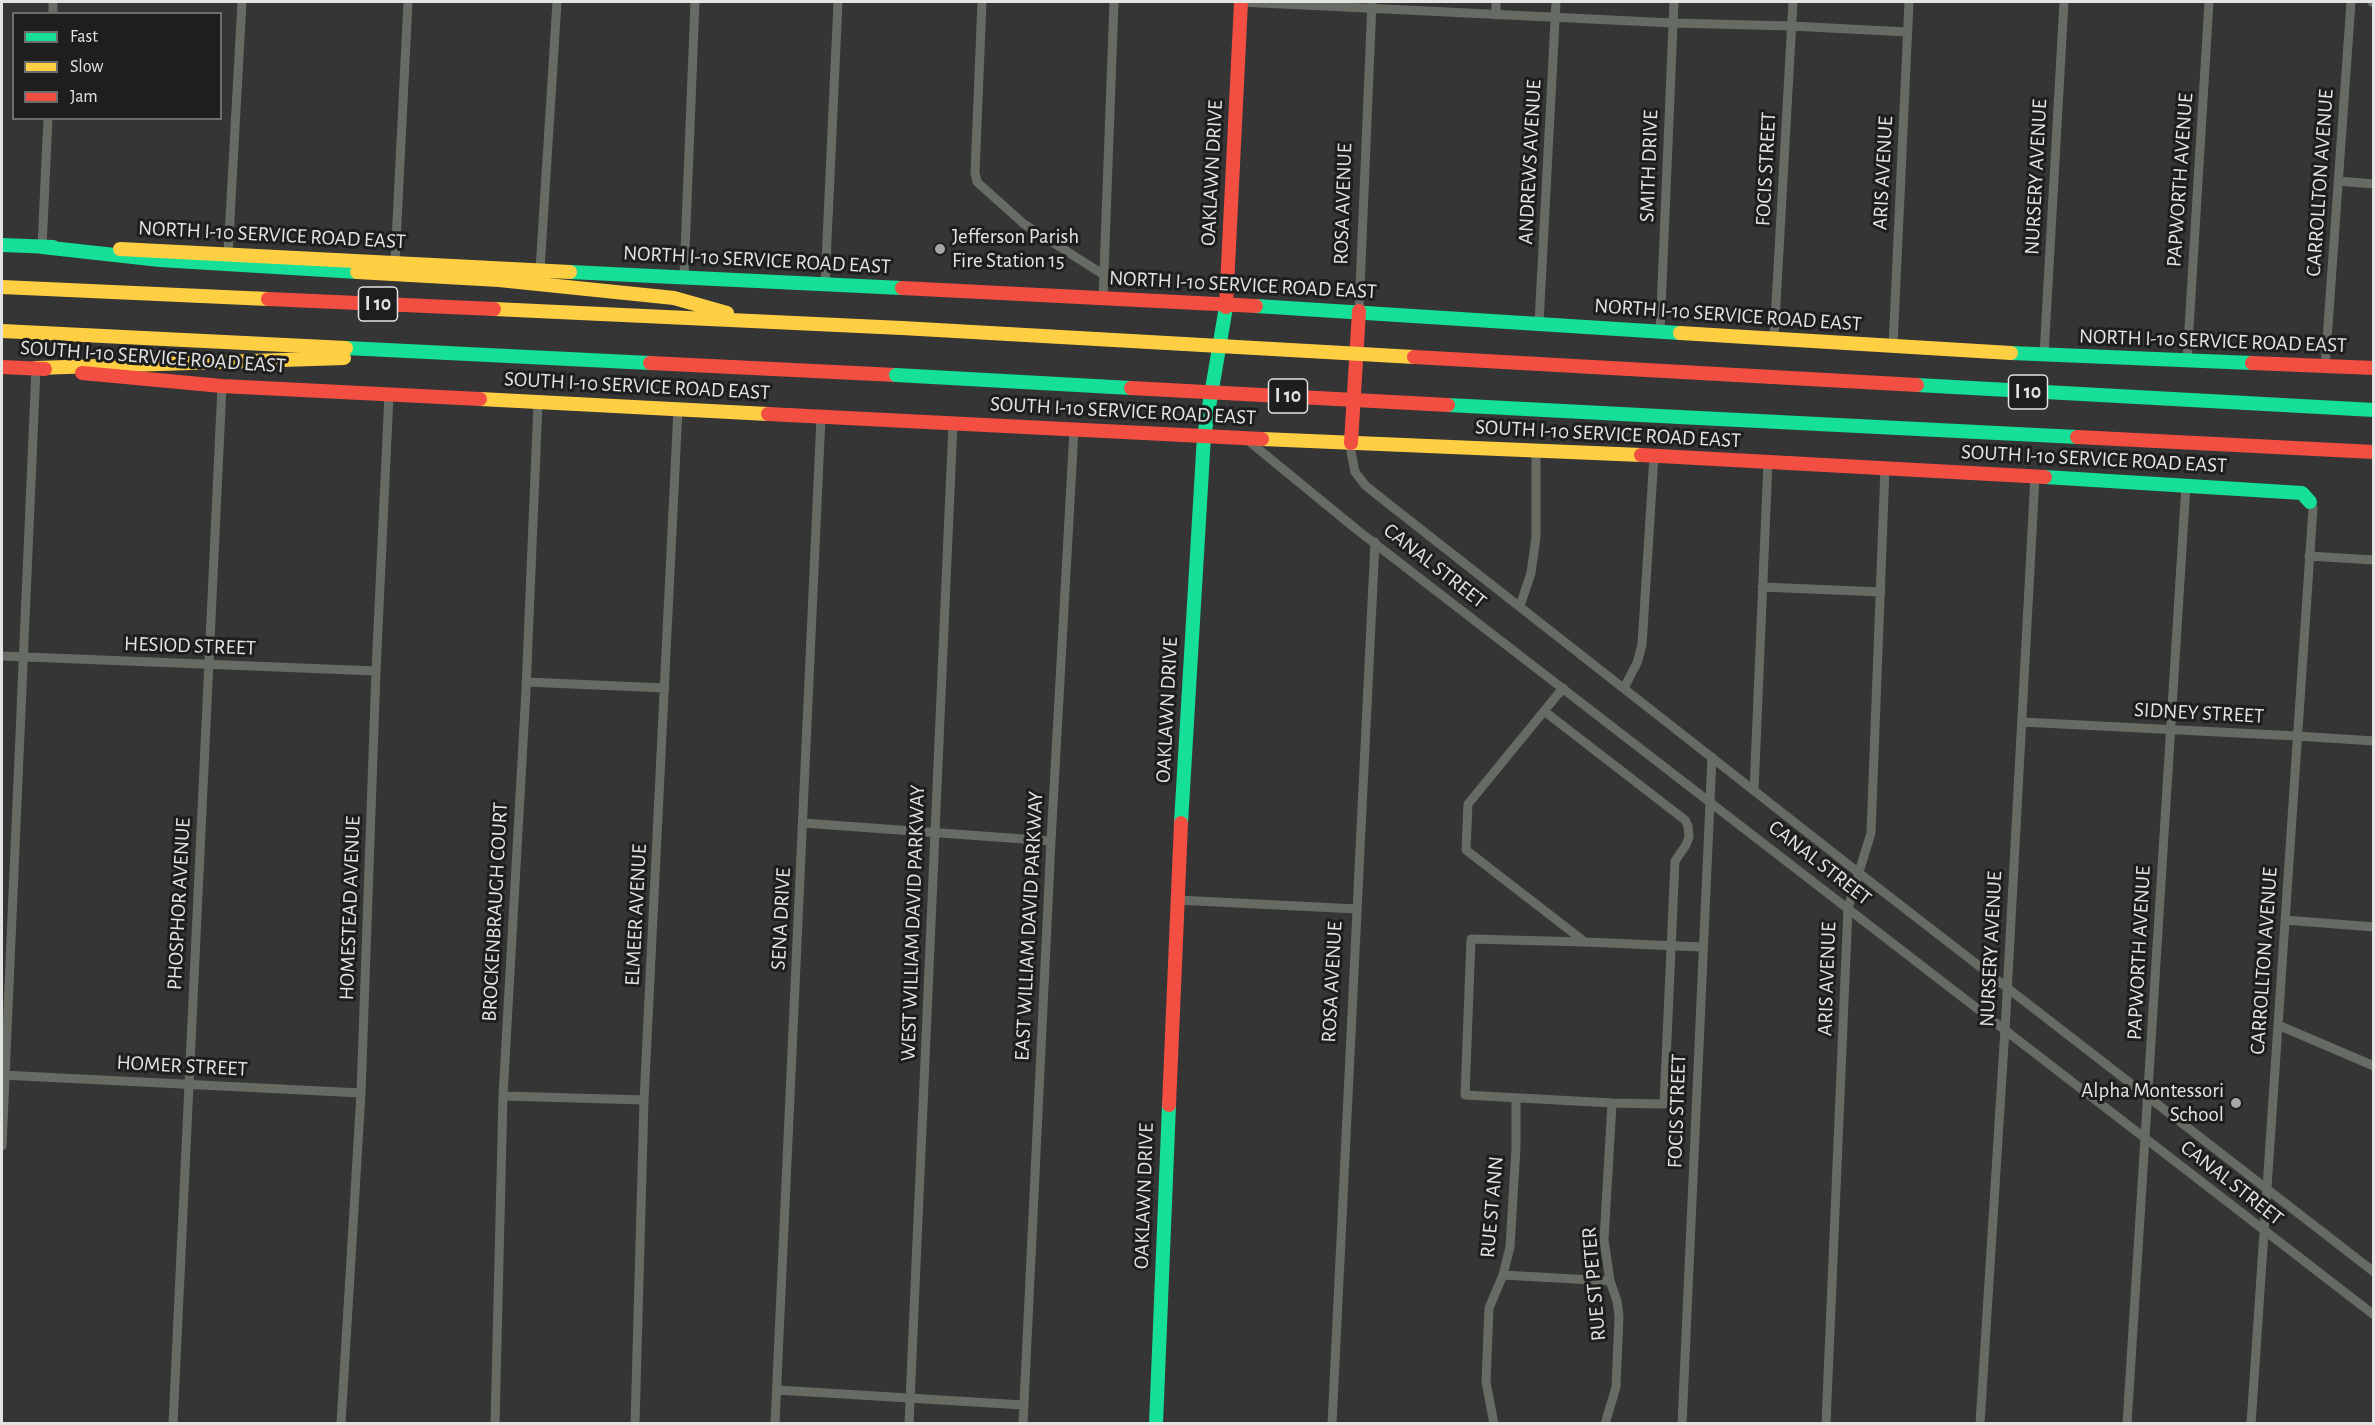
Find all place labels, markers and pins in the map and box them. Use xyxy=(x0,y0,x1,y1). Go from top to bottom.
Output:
place label: Jefferson Parish Fire Station 15 xyxy=(952,224,1079,274)
marker: Jefferson Parish Fire Station 15 xyxy=(933,242,947,256)
place label: Alpha Montessori School xyxy=(2081,1078,2224,1128)
marker: Alpha Montessori School xyxy=(2229,1096,2243,1110)

